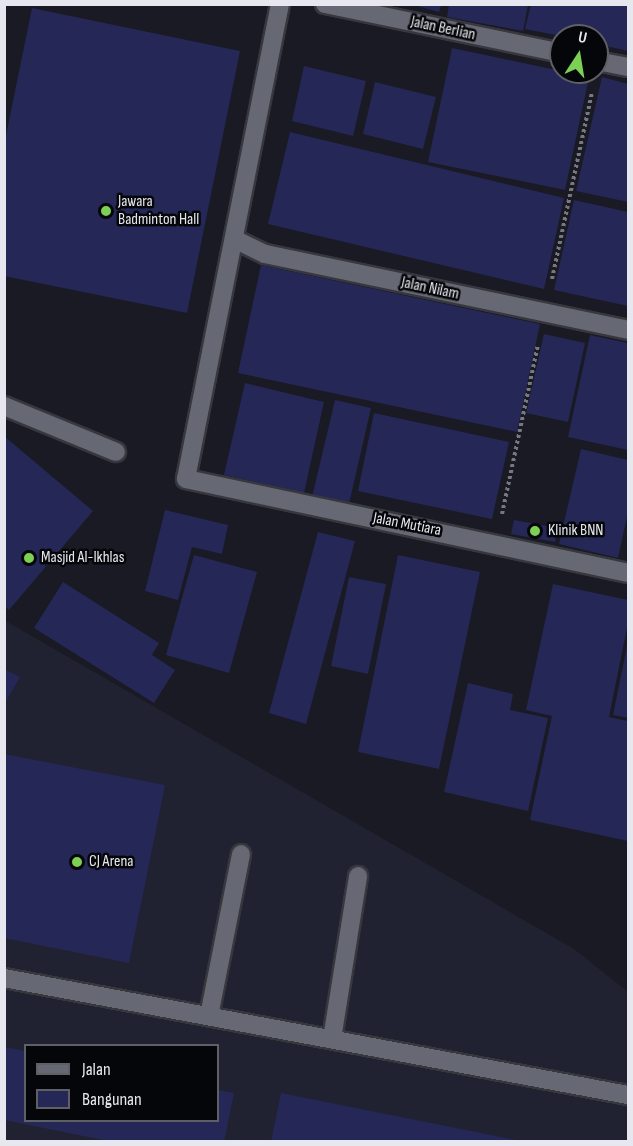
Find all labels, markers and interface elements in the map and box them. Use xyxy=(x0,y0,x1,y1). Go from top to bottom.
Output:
street label: Jalan Berlian xyxy=(409,13,477,45)
north arrow xyxy=(549,24,609,84)
text: U xyxy=(576,28,588,48)
place label: Jawara Badminton Hall xyxy=(118,192,199,230)
marker: Jawara Badminton Hall xyxy=(99,204,113,218)
street label: Jalan Nilam xyxy=(399,274,461,304)
street label: Jalan Mutiara xyxy=(371,509,443,541)
place label: Klinik BNN xyxy=(548,521,603,541)
marker: Klinik BNN xyxy=(526,522,544,540)
place label: Masjid Al-Ikhlas xyxy=(41,548,124,568)
marker: Masjid Al-Ikhlas xyxy=(22,551,36,565)
place label: CJ Arena xyxy=(89,852,133,872)
marker: CJ Arena xyxy=(70,855,84,869)
legend xyxy=(24,1044,219,1122)
text: Jalan xyxy=(82,1059,111,1080)
text: Bangunan xyxy=(82,1089,142,1110)

